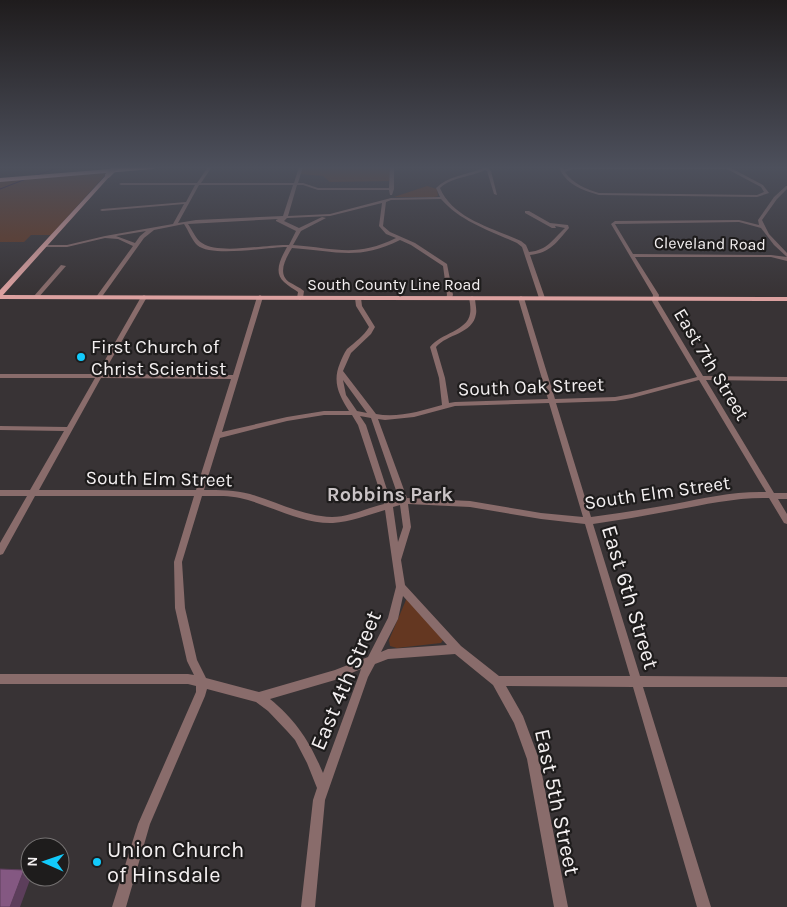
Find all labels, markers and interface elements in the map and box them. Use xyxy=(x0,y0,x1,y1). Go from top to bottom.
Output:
street label: Cleveland Road xyxy=(654,233,766,254)
street label: South County Line Road xyxy=(307,275,481,294)
street label: East 7th Street xyxy=(669,304,753,425)
place label: First Church of Christ Scientist xyxy=(91,336,226,380)
marker: First Church of Christ Scientist xyxy=(75,351,87,363)
street label: South Oak Street xyxy=(457,373,605,401)
street label: South Elm Street xyxy=(85,467,233,491)
street label: South Elm Street xyxy=(583,472,731,514)
district label: Robbins Park xyxy=(327,483,453,506)
street label: East 6th Street xyxy=(596,522,664,672)
street label: East 4th Street xyxy=(305,607,387,754)
street label: East 5th Street xyxy=(529,727,585,878)
north arrow xyxy=(20,837,70,887)
place label: Union Church of Hinsdale xyxy=(107,837,244,888)
text: N xyxy=(24,856,41,867)
marker: Union Church of Hinsdale xyxy=(91,856,103,868)

